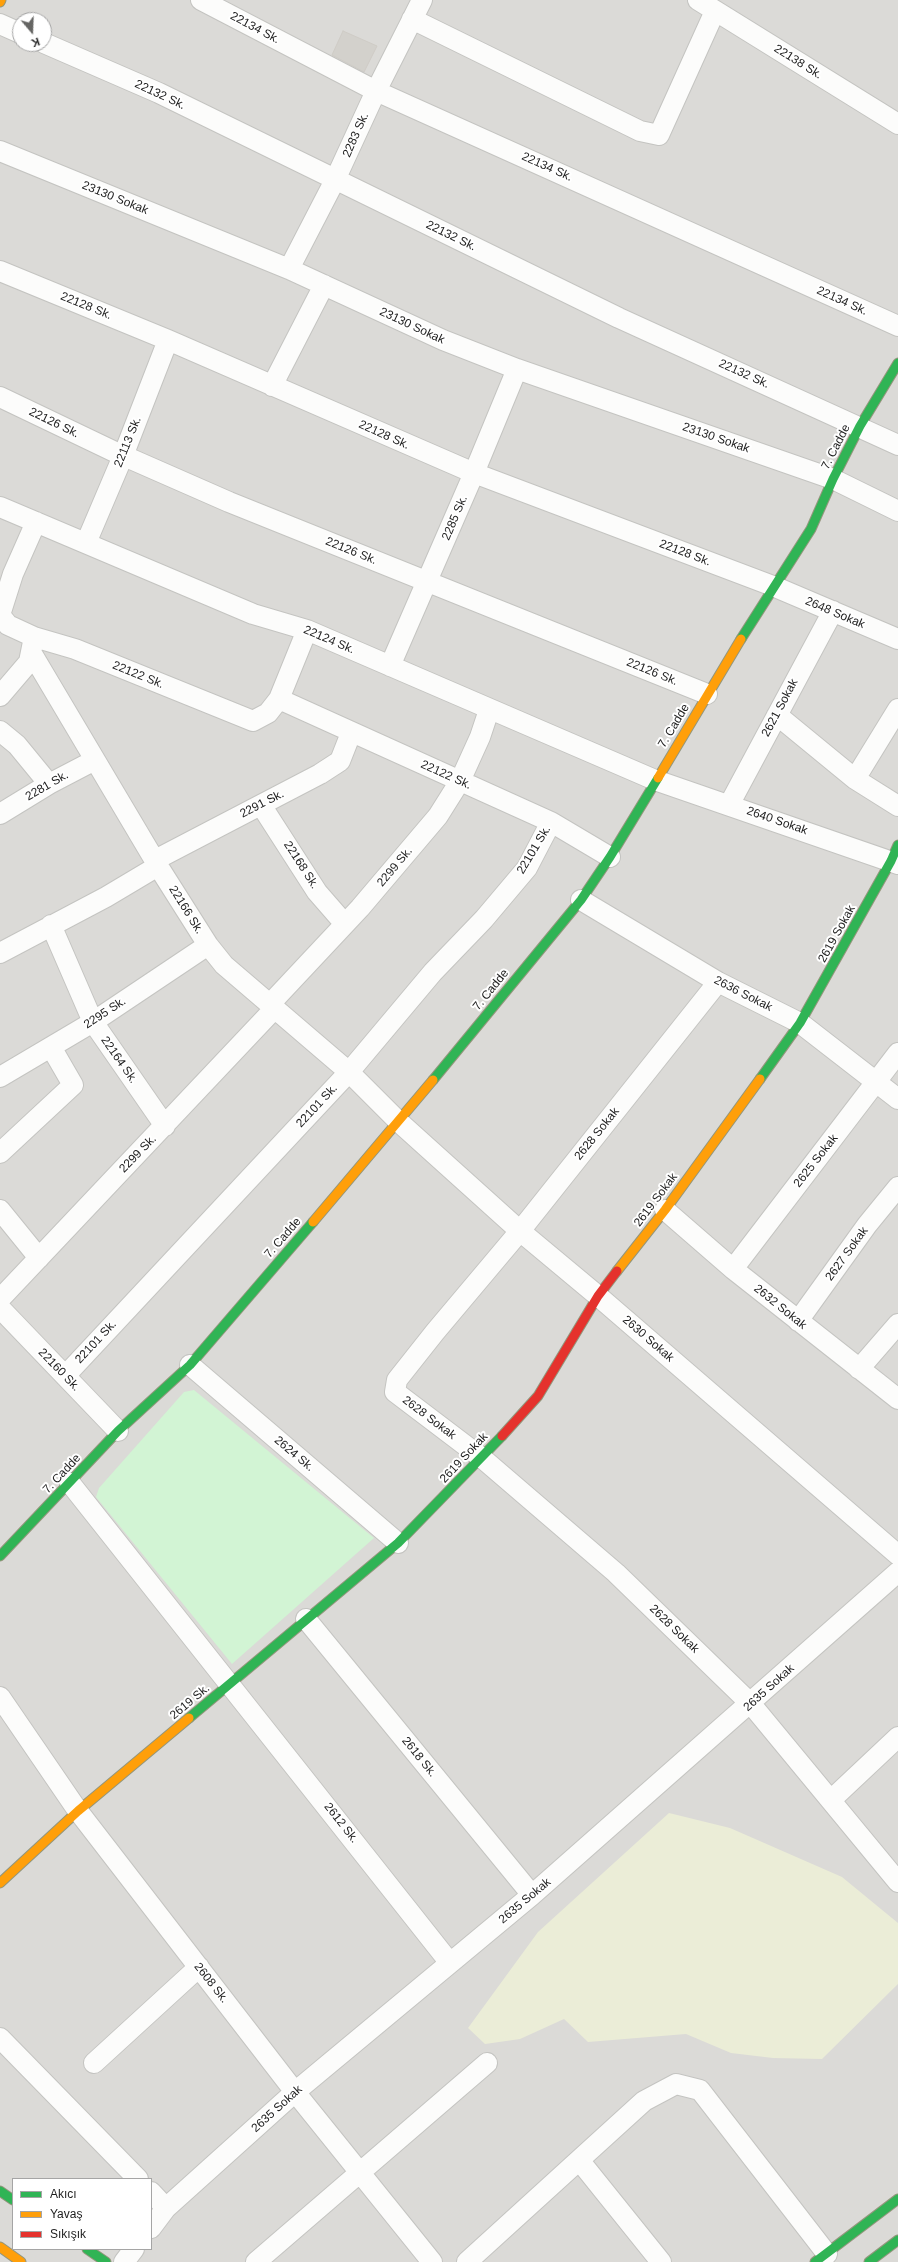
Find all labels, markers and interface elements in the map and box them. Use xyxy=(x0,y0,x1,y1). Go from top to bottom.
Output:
street label: 22134 Sk. xyxy=(228,9,282,47)
north arrow xyxy=(12,12,52,52)
text: K xyxy=(30,35,41,49)
street label: 22138 Sk. xyxy=(771,42,825,82)
street label: 22132 Sk. xyxy=(132,77,188,113)
street label: 2283 Sk. xyxy=(340,110,372,160)
street label: 22134 Sk. xyxy=(519,149,575,185)
street label: 23130 Sokak xyxy=(80,178,150,218)
street label: 22132 Sk. xyxy=(424,218,478,254)
street label: 22134 Sk. xyxy=(814,283,870,319)
street label: 22128 Sk. xyxy=(58,289,114,323)
street label: 23130 Sokak xyxy=(377,305,447,347)
street label: 22132 Sk. xyxy=(716,356,772,392)
street label: 22126 Sk. xyxy=(27,405,81,441)
street label: 22113 Sk. xyxy=(111,415,145,469)
street label: 22128 Sk. xyxy=(356,417,412,453)
street label: 23130 Sokak xyxy=(681,420,751,456)
street label: 7. Cadde xyxy=(819,422,853,472)
street label: 2285 Sk. xyxy=(439,493,471,543)
street label: 22126 Sk. xyxy=(323,534,379,568)
street label: 22128 Sk. xyxy=(657,537,713,569)
street label: 2648 Sokak xyxy=(803,594,867,632)
street label: 22124 Sk. xyxy=(301,623,357,657)
street label: 22126 Sk. xyxy=(624,655,680,689)
street label: 22122 Sk. xyxy=(110,658,166,692)
street label: 2621 Sokak xyxy=(759,677,801,739)
street label: 7. Cadde xyxy=(655,701,693,751)
street label: 22122 Sk. xyxy=(418,757,474,793)
street label: 2281 Sk. xyxy=(23,768,71,804)
street label: 2291 Sk. xyxy=(238,787,286,821)
street label: 2640 Sokak xyxy=(745,804,809,838)
street label: 22101 Sk. xyxy=(514,823,554,877)
street label: 22168 Sk. xyxy=(280,838,322,892)
street label: 2299 Sk. xyxy=(374,844,416,890)
street label: 22166 Sk. xyxy=(166,883,206,937)
street label: 2619 Sokak xyxy=(815,903,859,965)
street label: 7. Cadde xyxy=(470,967,512,1013)
street label: 2636 Sokak xyxy=(711,973,775,1015)
street label: 2295 Sk. xyxy=(81,994,129,1032)
street label: 22164 Sk. xyxy=(98,1034,140,1086)
street label: 22101 Sk. xyxy=(293,1081,341,1131)
street label: 2628 Sokak xyxy=(571,1105,623,1163)
street label: 2299 Sk. xyxy=(116,1132,160,1176)
street label: 2625 Sokak xyxy=(791,1132,841,1190)
street label: 2619 Sokak xyxy=(631,1170,681,1230)
street label: 7. Cadde xyxy=(262,1215,304,1261)
street label: 2627 Sokak xyxy=(823,1224,871,1284)
street label: 2632 Sokak xyxy=(751,1281,809,1333)
street label: 2630 Sokak xyxy=(619,1313,677,1365)
street label: 22101 Sk. xyxy=(72,1317,120,1367)
street label: 22160 Sk. xyxy=(35,1346,83,1394)
street label: 2628 Sokak xyxy=(399,1393,459,1443)
street label: 2619 Sokak xyxy=(437,1430,491,1486)
street label: 2624 Sk. xyxy=(271,1433,317,1475)
street label: 7. Cadde xyxy=(40,1451,84,1497)
street label: 2628 Sokak xyxy=(646,1602,702,1656)
street label: 2635 Sokak xyxy=(741,1661,797,1715)
street label: 2619 Sk. xyxy=(167,1681,213,1723)
street label: 2618 Sk. xyxy=(398,1734,440,1780)
street label: 2612 Sk. xyxy=(321,1800,361,1846)
street label: 2635 Sokak xyxy=(496,1875,554,1927)
street label: 2608 Sk. xyxy=(191,1960,231,2006)
street label: 2635 Sokak xyxy=(249,2082,305,2136)
legend xyxy=(12,2178,152,2250)
text: Akıcı xyxy=(50,2187,77,2201)
text: Yavaş xyxy=(50,2207,82,2221)
text: Sıkışık xyxy=(50,2227,86,2241)

